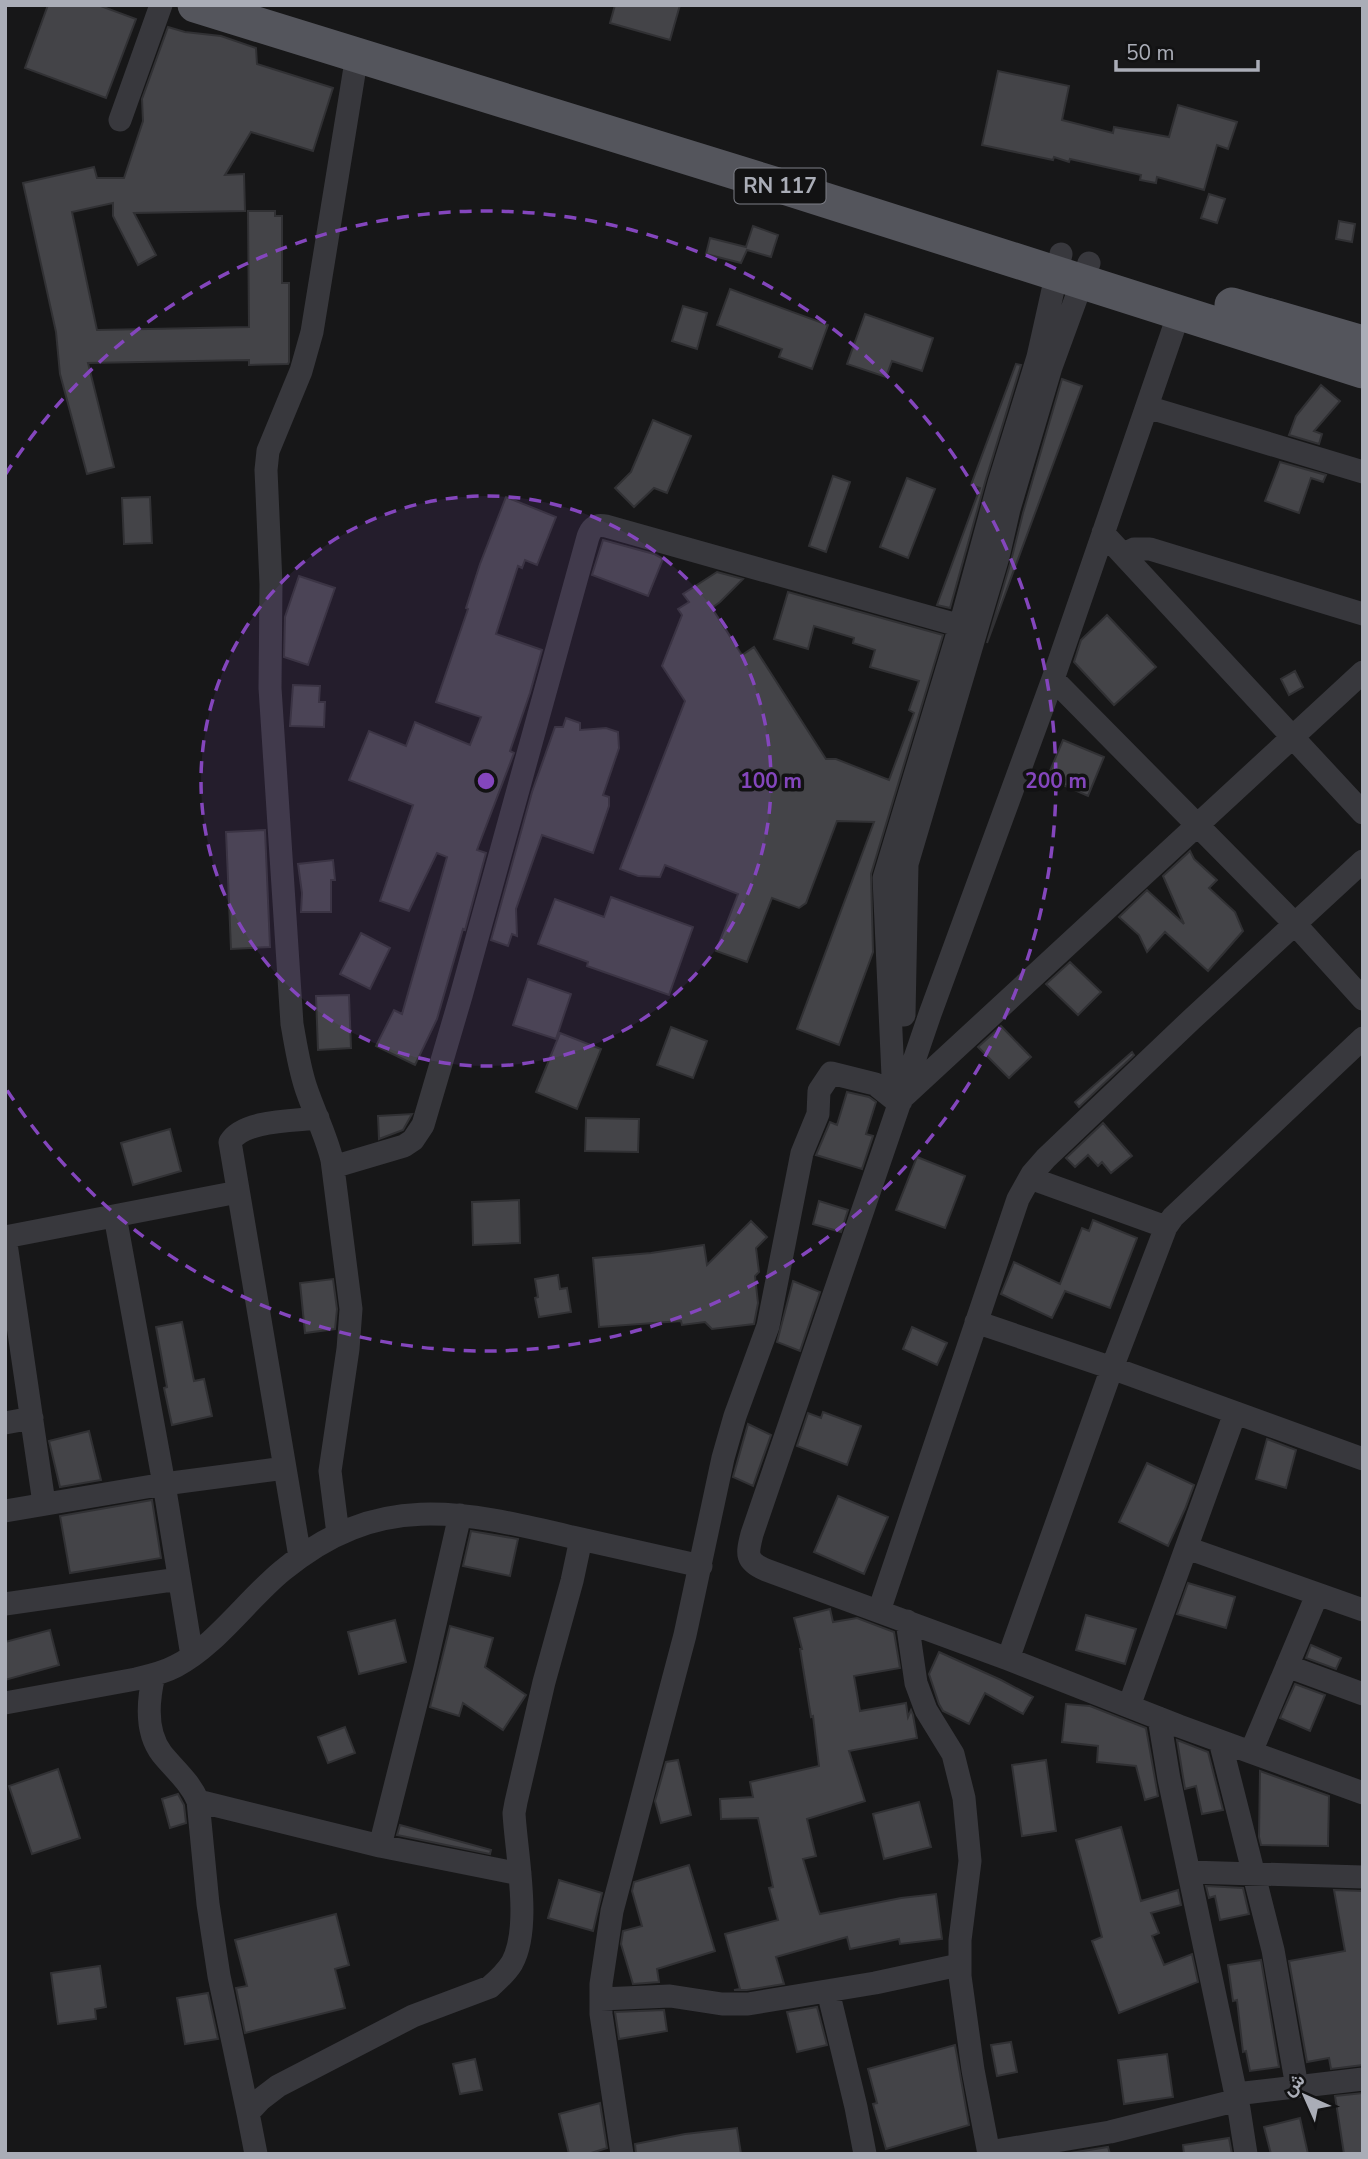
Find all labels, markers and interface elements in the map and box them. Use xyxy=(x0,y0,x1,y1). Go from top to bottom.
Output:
scale bar xyxy=(1116,28,1258,72)
text: 50 m xyxy=(1126,39,1175,67)
road number: RN 117 xyxy=(734,168,826,204)
text: 100 m xyxy=(740,767,802,795)
text: 200 m xyxy=(1025,767,1087,795)
centre of rings xyxy=(474,769,498,793)
north arrow xyxy=(1270,2061,1340,2131)
text: ش xyxy=(1276,2067,1311,2102)

